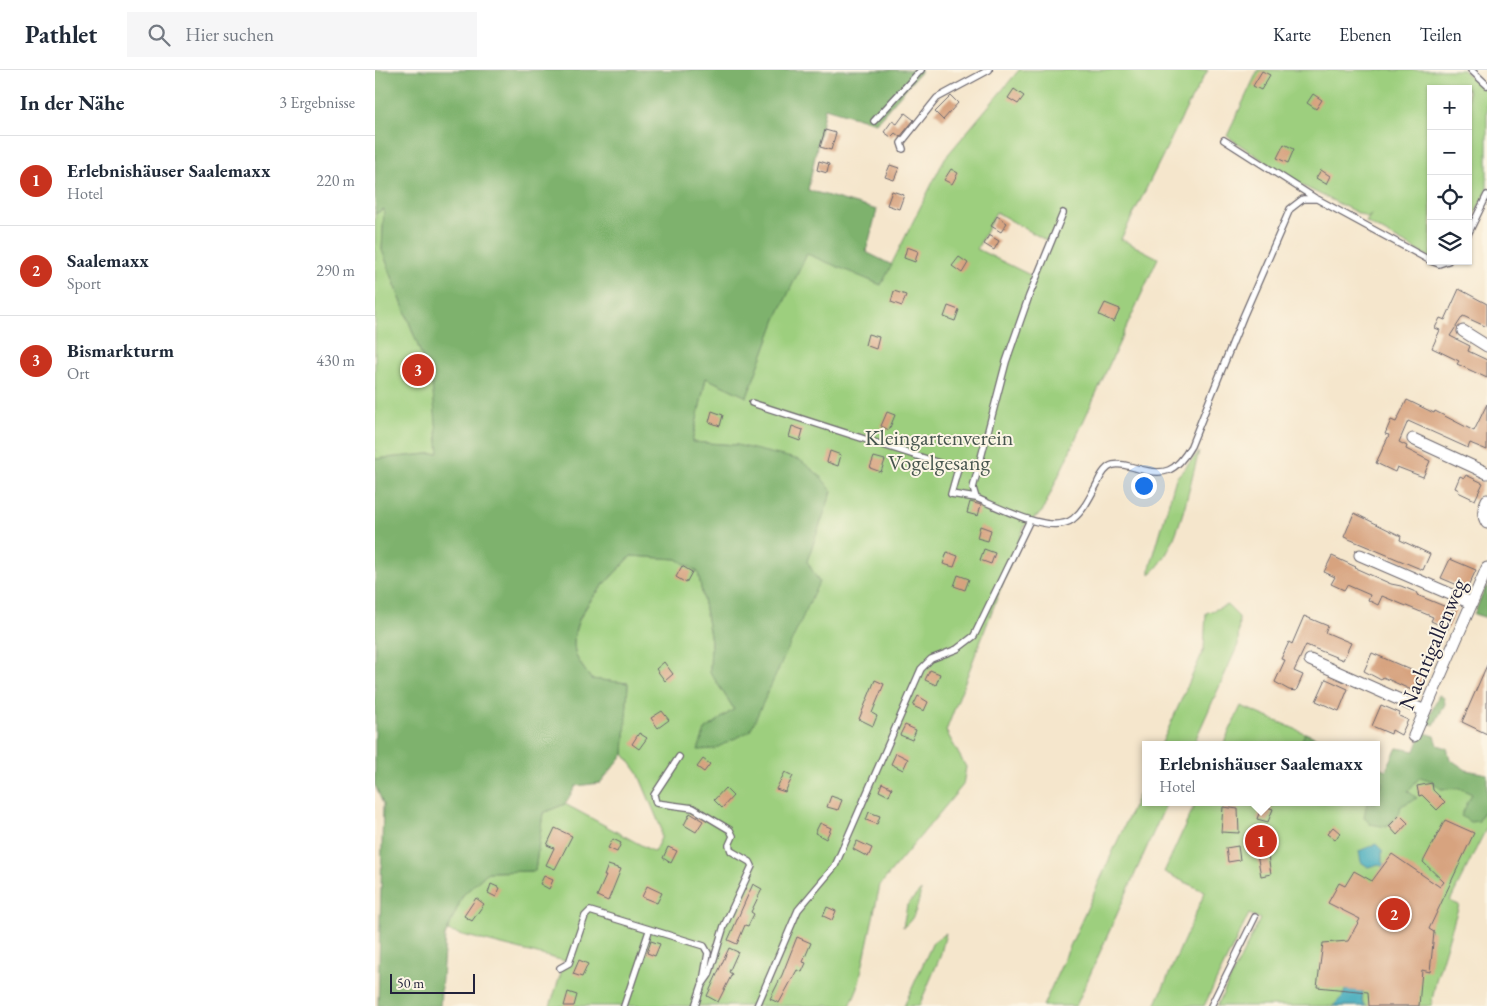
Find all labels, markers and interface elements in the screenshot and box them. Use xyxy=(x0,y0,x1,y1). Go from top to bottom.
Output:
search box xyxy=(127,12,477,57)
text: Pathlet xyxy=(25,19,97,50)
icon: search xyxy=(145,21,173,49)
text: Hier suchen xyxy=(185,22,274,47)
text: Karte xyxy=(1273,23,1311,46)
text: Ebenen xyxy=(1339,23,1392,46)
text: Teilen xyxy=(1420,23,1462,46)
map controls xyxy=(1427,85,1472,265)
button: + xyxy=(1427,85,1472,130)
text: In der Nähe xyxy=(20,89,125,116)
text: 3 Ergebnisse xyxy=(279,92,355,113)
button: − xyxy=(1427,130,1472,175)
text: Erlebnishäuser Saalemaxx xyxy=(67,158,271,183)
text: 1 xyxy=(32,170,40,191)
text: 220 m xyxy=(316,170,355,191)
button: locate xyxy=(1427,175,1472,220)
text: Hotel xyxy=(67,183,103,204)
button: layers xyxy=(1427,220,1472,265)
text: Saalemaxx xyxy=(67,248,149,273)
text: 2 xyxy=(32,260,40,281)
text: 290 m xyxy=(316,260,355,281)
text: Sport xyxy=(67,273,101,294)
text: Bismarkturm xyxy=(67,338,174,363)
text: 3 xyxy=(32,350,40,371)
text: 430 m xyxy=(316,350,355,371)
pin: 3 xyxy=(402,351,434,389)
text: Ort xyxy=(67,363,90,384)
park label: Kleingartenverein Vogelgesang xyxy=(865,423,1014,477)
your location xyxy=(1131,473,1157,499)
street label: Nachtigallenweg xyxy=(1392,574,1473,714)
popup xyxy=(1142,741,1380,806)
text: Erlebnishäuser Saalemaxx xyxy=(1159,751,1363,776)
text: Hotel xyxy=(1159,776,1195,797)
pin: 1 xyxy=(1245,822,1277,860)
pin: 2 xyxy=(1378,895,1410,933)
scale bar xyxy=(390,971,475,994)
text: 50 m xyxy=(397,974,424,992)

